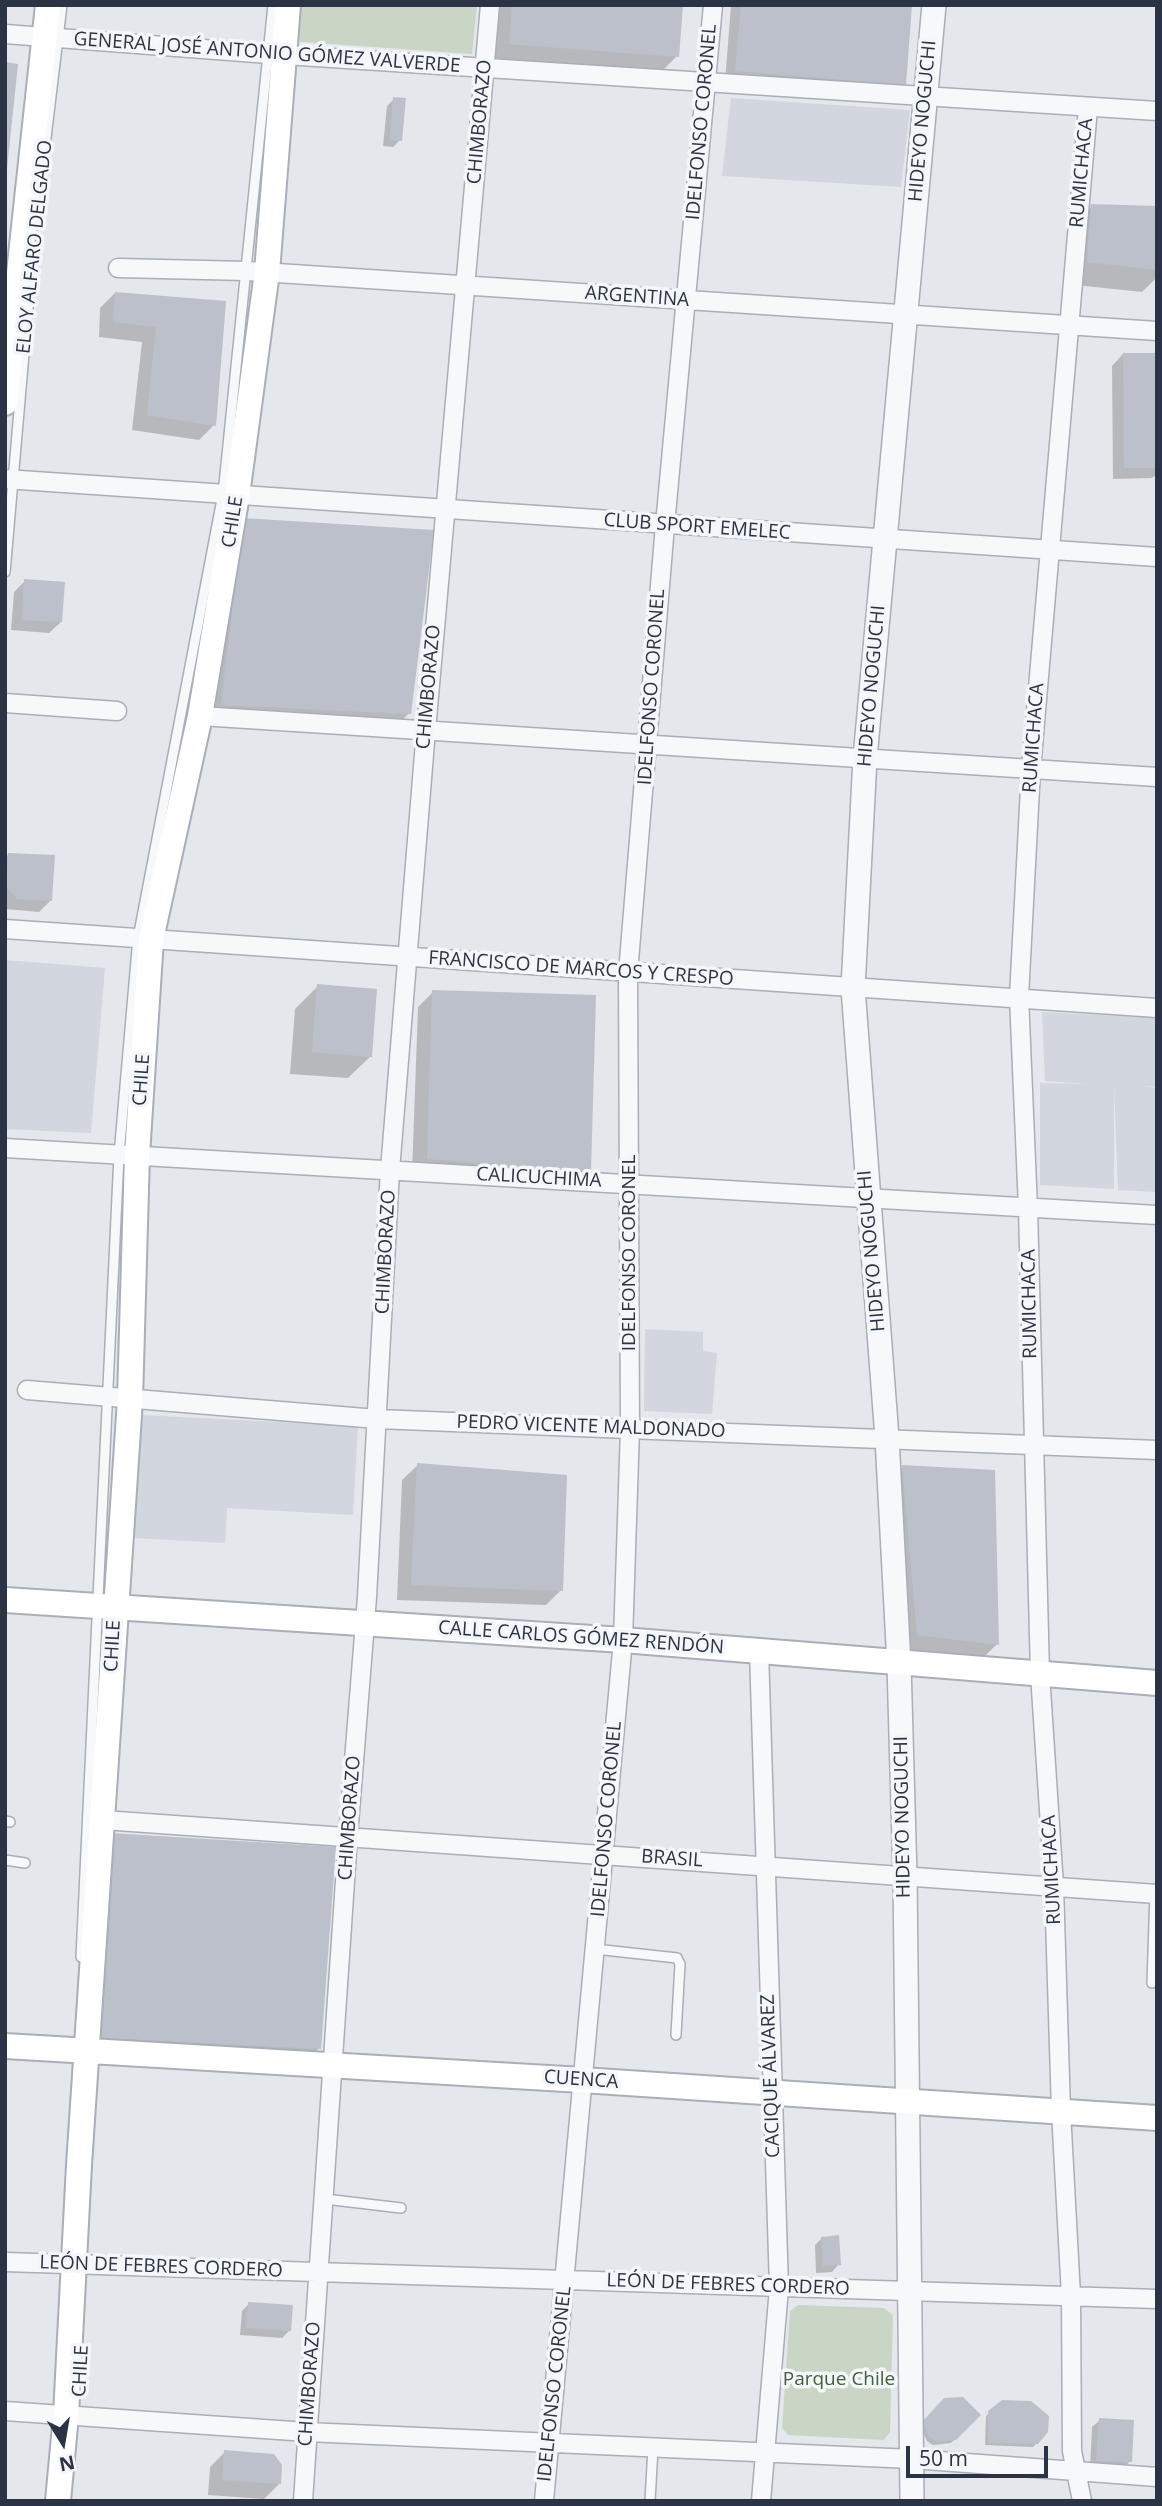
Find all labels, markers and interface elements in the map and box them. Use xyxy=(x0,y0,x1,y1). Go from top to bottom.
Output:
street label: IDELFONSO CORONEL xyxy=(682,23,722,221)
street label: GENERAL JOSÉ ANTONIO GÓMEZ VALVERDE xyxy=(73,28,461,78)
street label: HIDEYO NOGUCHI xyxy=(905,39,941,203)
street label: CHIMBORAZO xyxy=(463,59,497,185)
street label: RUMICHACA xyxy=(1066,117,1098,229)
street label: ELOY ALFARO DELGADO xyxy=(12,139,58,355)
street label: ARGENTINA xyxy=(584,282,690,312)
street label: CHILE xyxy=(218,495,248,549)
street label: CLUB SPORT EMELEC xyxy=(603,509,791,545)
street label: IDELFONSO CORONEL xyxy=(634,588,670,786)
street label: HIDEYO NOGUCHI xyxy=(854,604,890,768)
street label: CHIMBORAZO xyxy=(412,624,446,750)
street label: RUMICHACA xyxy=(1019,682,1049,794)
street label: FRANCISCO DE MARCOS Y CRESPO xyxy=(428,947,734,991)
street label: CHILE xyxy=(129,1053,155,1107)
street label: IDELFONSO CORONEL xyxy=(619,1155,641,1351)
street label: CALICUCHIMA xyxy=(476,1163,602,1193)
street label: HIDEYO NOGUCHI xyxy=(854,1169,890,1333)
street label: CHIMBORAZO xyxy=(371,1189,401,1315)
street label: RUMICHACA xyxy=(1018,1249,1042,1359)
street label: PEDRO VICENTE MALDONADO xyxy=(456,1411,726,1443)
street label: CALLE CARLOS GÓMEZ RENDÓN xyxy=(437,1617,725,1659)
street label: CHILE xyxy=(100,1620,126,1672)
street label: IDELFONSO CORONEL xyxy=(587,1720,627,1918)
street label: HIDEYO NOGUCHI xyxy=(890,1736,916,1898)
street label: CHIMBORAZO xyxy=(334,1755,366,1881)
street label: RUMICHACA xyxy=(1038,1815,1066,1925)
street label: BRASIL xyxy=(640,1845,704,1873)
street label: CACIQUE ÁLVAREZ xyxy=(757,1994,785,2158)
street label: CUENCA xyxy=(543,2066,619,2094)
street label: LEÓN DE FEBRES CORDERO xyxy=(39,2251,283,2283)
street label: LEÓN DE FEBRES CORDERO xyxy=(606,2269,850,2301)
street label: IDELFONSO CORONEL xyxy=(533,2285,577,2483)
street label: CHIMBORAZO xyxy=(294,2321,326,2447)
street label: CHILE xyxy=(68,2345,94,2397)
park label: Parque Chile xyxy=(783,2369,895,2391)
north arrow xyxy=(28,2408,98,2478)
scale bar xyxy=(910,2432,1052,2476)
text: 50 m xyxy=(919,2444,968,2472)
text: N xyxy=(57,2449,77,2478)

